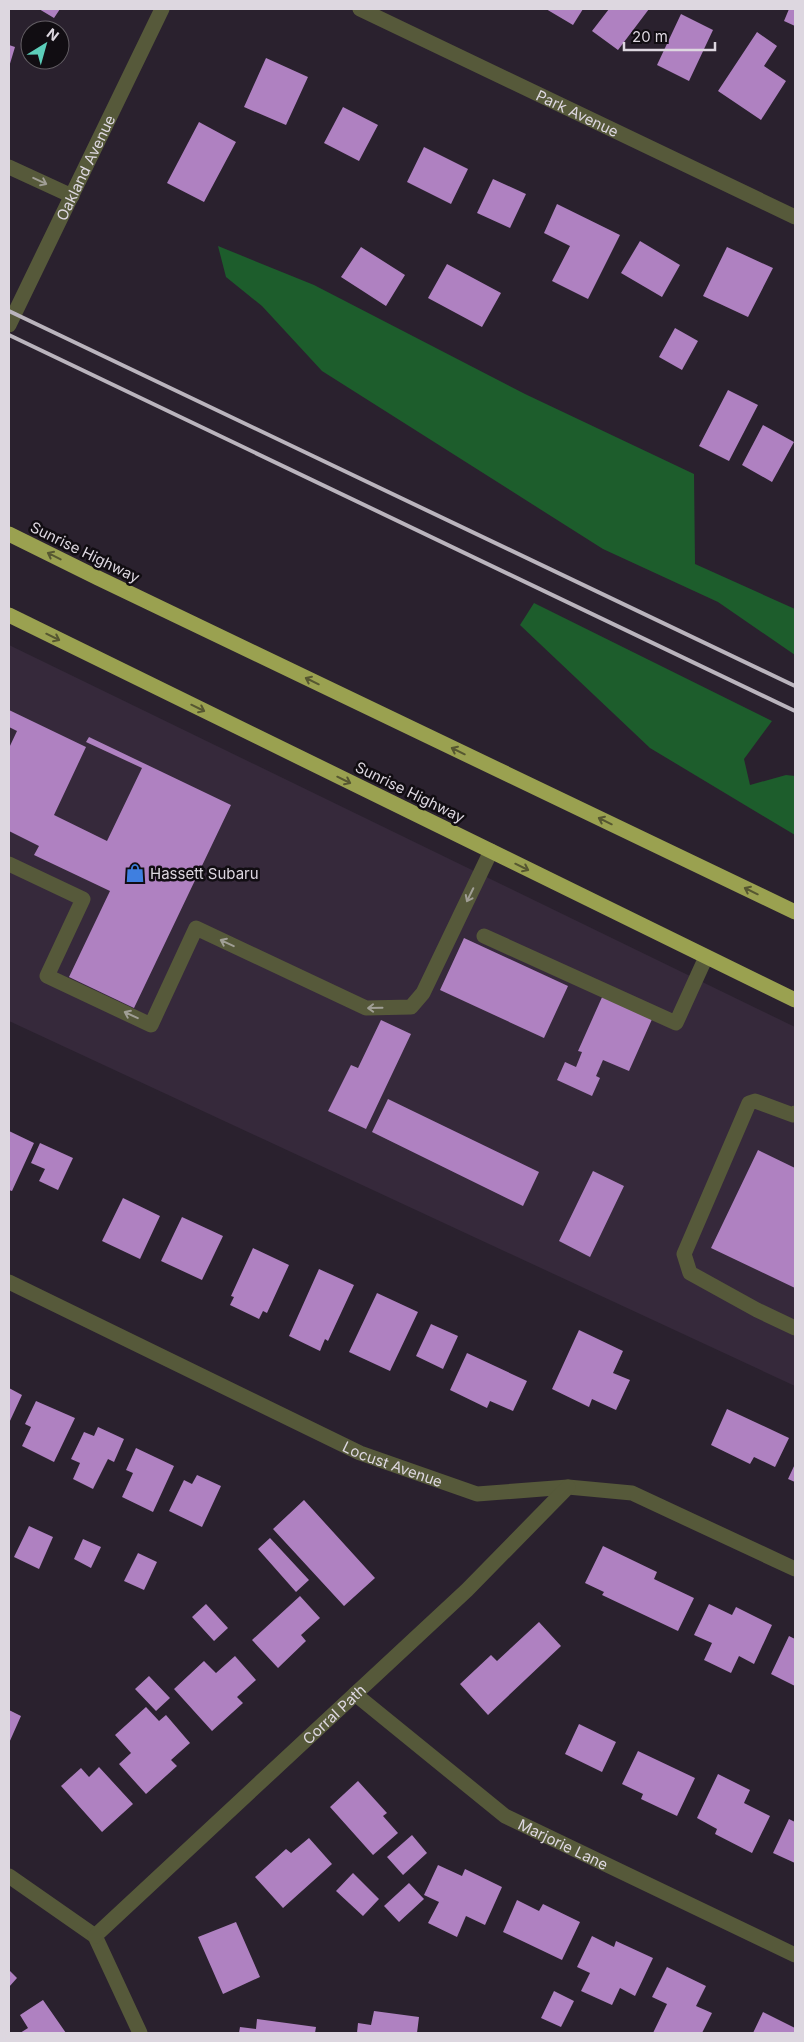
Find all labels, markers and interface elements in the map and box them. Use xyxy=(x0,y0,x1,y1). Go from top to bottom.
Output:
north arrow xyxy=(20,20,70,70)
scale bar xyxy=(624,20,715,52)
text: N xyxy=(44,24,63,44)
text: 20 m xyxy=(632,27,668,46)
street label: Park Avenue xyxy=(533,85,622,141)
street label: Oakland Avenue xyxy=(52,111,119,223)
one-way arrow xyxy=(32,177,47,187)
street label: Sunrise Highway xyxy=(27,517,143,587)
one-way arrow xyxy=(47,551,62,561)
one-way arrow xyxy=(45,632,60,642)
one-way arrow xyxy=(304,675,319,685)
one-way arrow xyxy=(191,703,206,713)
one-way arrow xyxy=(451,746,466,755)
street label: Sunrise Highway xyxy=(352,757,468,827)
one-way arrow xyxy=(336,776,351,785)
one-way arrow xyxy=(598,816,613,825)
shop icon: Hassett Subaru xyxy=(124,862,146,884)
one-way arrow xyxy=(514,862,529,872)
place label: Hassett Subaru xyxy=(150,864,259,883)
one-way arrow xyxy=(744,886,759,895)
one-way arrow xyxy=(464,888,474,903)
one-way arrow xyxy=(220,937,235,947)
one-way arrow xyxy=(367,1003,383,1012)
one-way arrow xyxy=(124,1010,139,1020)
street label: Locust Avenue xyxy=(340,1437,445,1491)
street label: Corral Path xyxy=(298,1680,369,1748)
street label: Marjorie Lane xyxy=(515,1814,611,1874)

